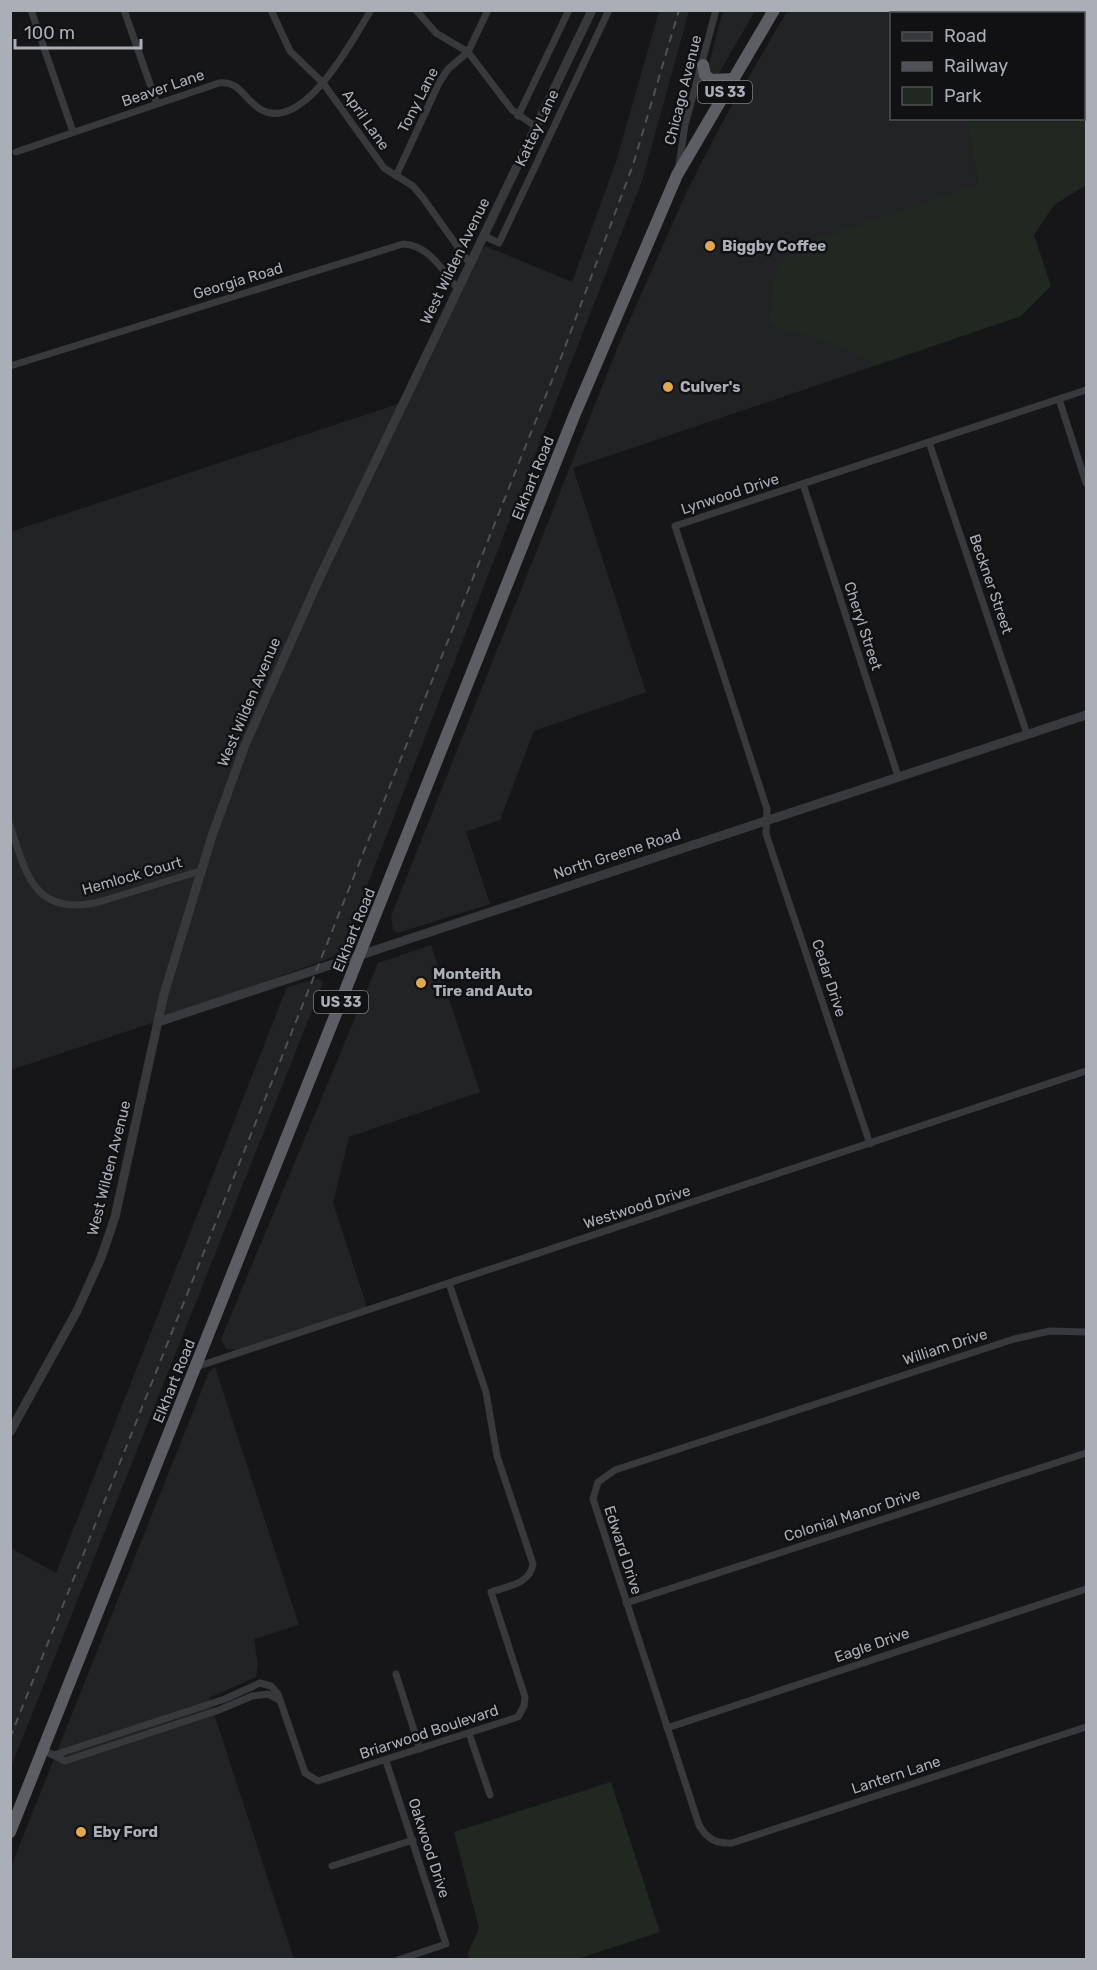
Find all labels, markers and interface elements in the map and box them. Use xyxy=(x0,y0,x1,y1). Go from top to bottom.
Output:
scale bar xyxy=(15,12,141,50)
legend xyxy=(890,12,1085,120)
text: 100 m xyxy=(24,22,75,44)
text: Road xyxy=(944,25,987,47)
street label: Chicago Avenue xyxy=(661,33,705,147)
text: Railway xyxy=(944,55,1008,77)
street label: Beaver Lane xyxy=(119,65,207,111)
street label: Tony Lane xyxy=(394,65,442,135)
road number: US 33 xyxy=(698,81,752,103)
text: Park xyxy=(944,85,982,107)
street label: April Lane xyxy=(339,86,393,154)
street label: Kattey Lane xyxy=(511,87,563,169)
street label: West Wilden Avenue xyxy=(417,195,493,327)
place label: Biggby Coffee xyxy=(722,237,826,255)
marker: Biggby Coffee xyxy=(703,239,717,253)
street label: Georgia Road xyxy=(191,259,285,303)
place label: Culver's xyxy=(680,378,740,396)
marker: Culver's xyxy=(661,380,675,394)
street label: Elkhart Road xyxy=(508,434,558,522)
street label: Lynwood Drive xyxy=(679,470,781,518)
street label: Beckner Street xyxy=(966,532,1017,636)
street label: Cheryl Street xyxy=(840,579,886,673)
street label: West Wilden Avenue xyxy=(214,635,284,769)
street label: North Greene Road xyxy=(551,825,683,883)
street label: Hemlock Court xyxy=(80,853,184,899)
street label: Elkhart Road xyxy=(329,886,379,974)
street label: Cedar Drive xyxy=(808,937,850,1019)
place label: Monteith Tire and Auto xyxy=(433,965,533,1000)
marker: Monteith Tire and Auto xyxy=(414,976,428,990)
road number: US 33 xyxy=(314,991,368,1013)
street label: West Wilden Avenue xyxy=(84,1099,134,1237)
street label: Westwood Drive xyxy=(581,1181,693,1233)
street label: William Drive xyxy=(900,1325,990,1369)
street label: Elkhart Road xyxy=(149,1337,199,1425)
street label: Colonial Manor Drive xyxy=(782,1484,922,1546)
street label: Edward Drive xyxy=(600,1503,646,1597)
street label: Eagle Drive xyxy=(832,1624,912,1666)
street label: Briarwood Boulevard xyxy=(357,1701,501,1763)
street label: Lantern Lane xyxy=(849,1752,943,1798)
street label: Oakwood Drive xyxy=(404,1796,454,1900)
place label: Eby Ford xyxy=(93,1823,158,1841)
marker: Eby Ford xyxy=(74,1825,88,1839)

